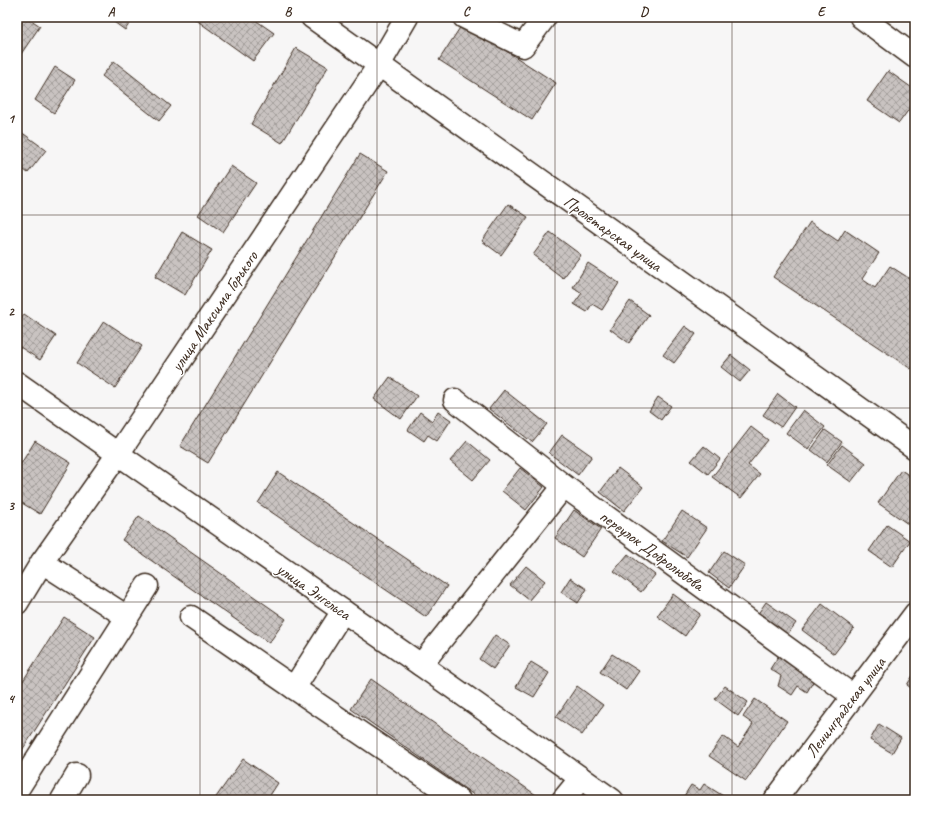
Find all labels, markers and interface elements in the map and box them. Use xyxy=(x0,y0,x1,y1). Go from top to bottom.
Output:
text: A xyxy=(108,4,116,20)
text: B xyxy=(285,4,293,20)
text: C xyxy=(463,4,471,20)
text: D xyxy=(640,4,649,20)
text: E xyxy=(818,4,827,20)
text: 1 xyxy=(8,111,16,127)
street label: Пролетарская улица xyxy=(560,191,667,277)
street label: улица Максима Горького xyxy=(166,246,263,376)
text: 2 xyxy=(8,304,15,320)
text: 3 xyxy=(8,498,15,514)
street label: переулок Добролюбова xyxy=(595,505,710,597)
street label: улица Энгельса xyxy=(272,558,356,625)
street label: Ленинградская улица xyxy=(801,652,891,762)
text: 4 xyxy=(8,691,16,707)

